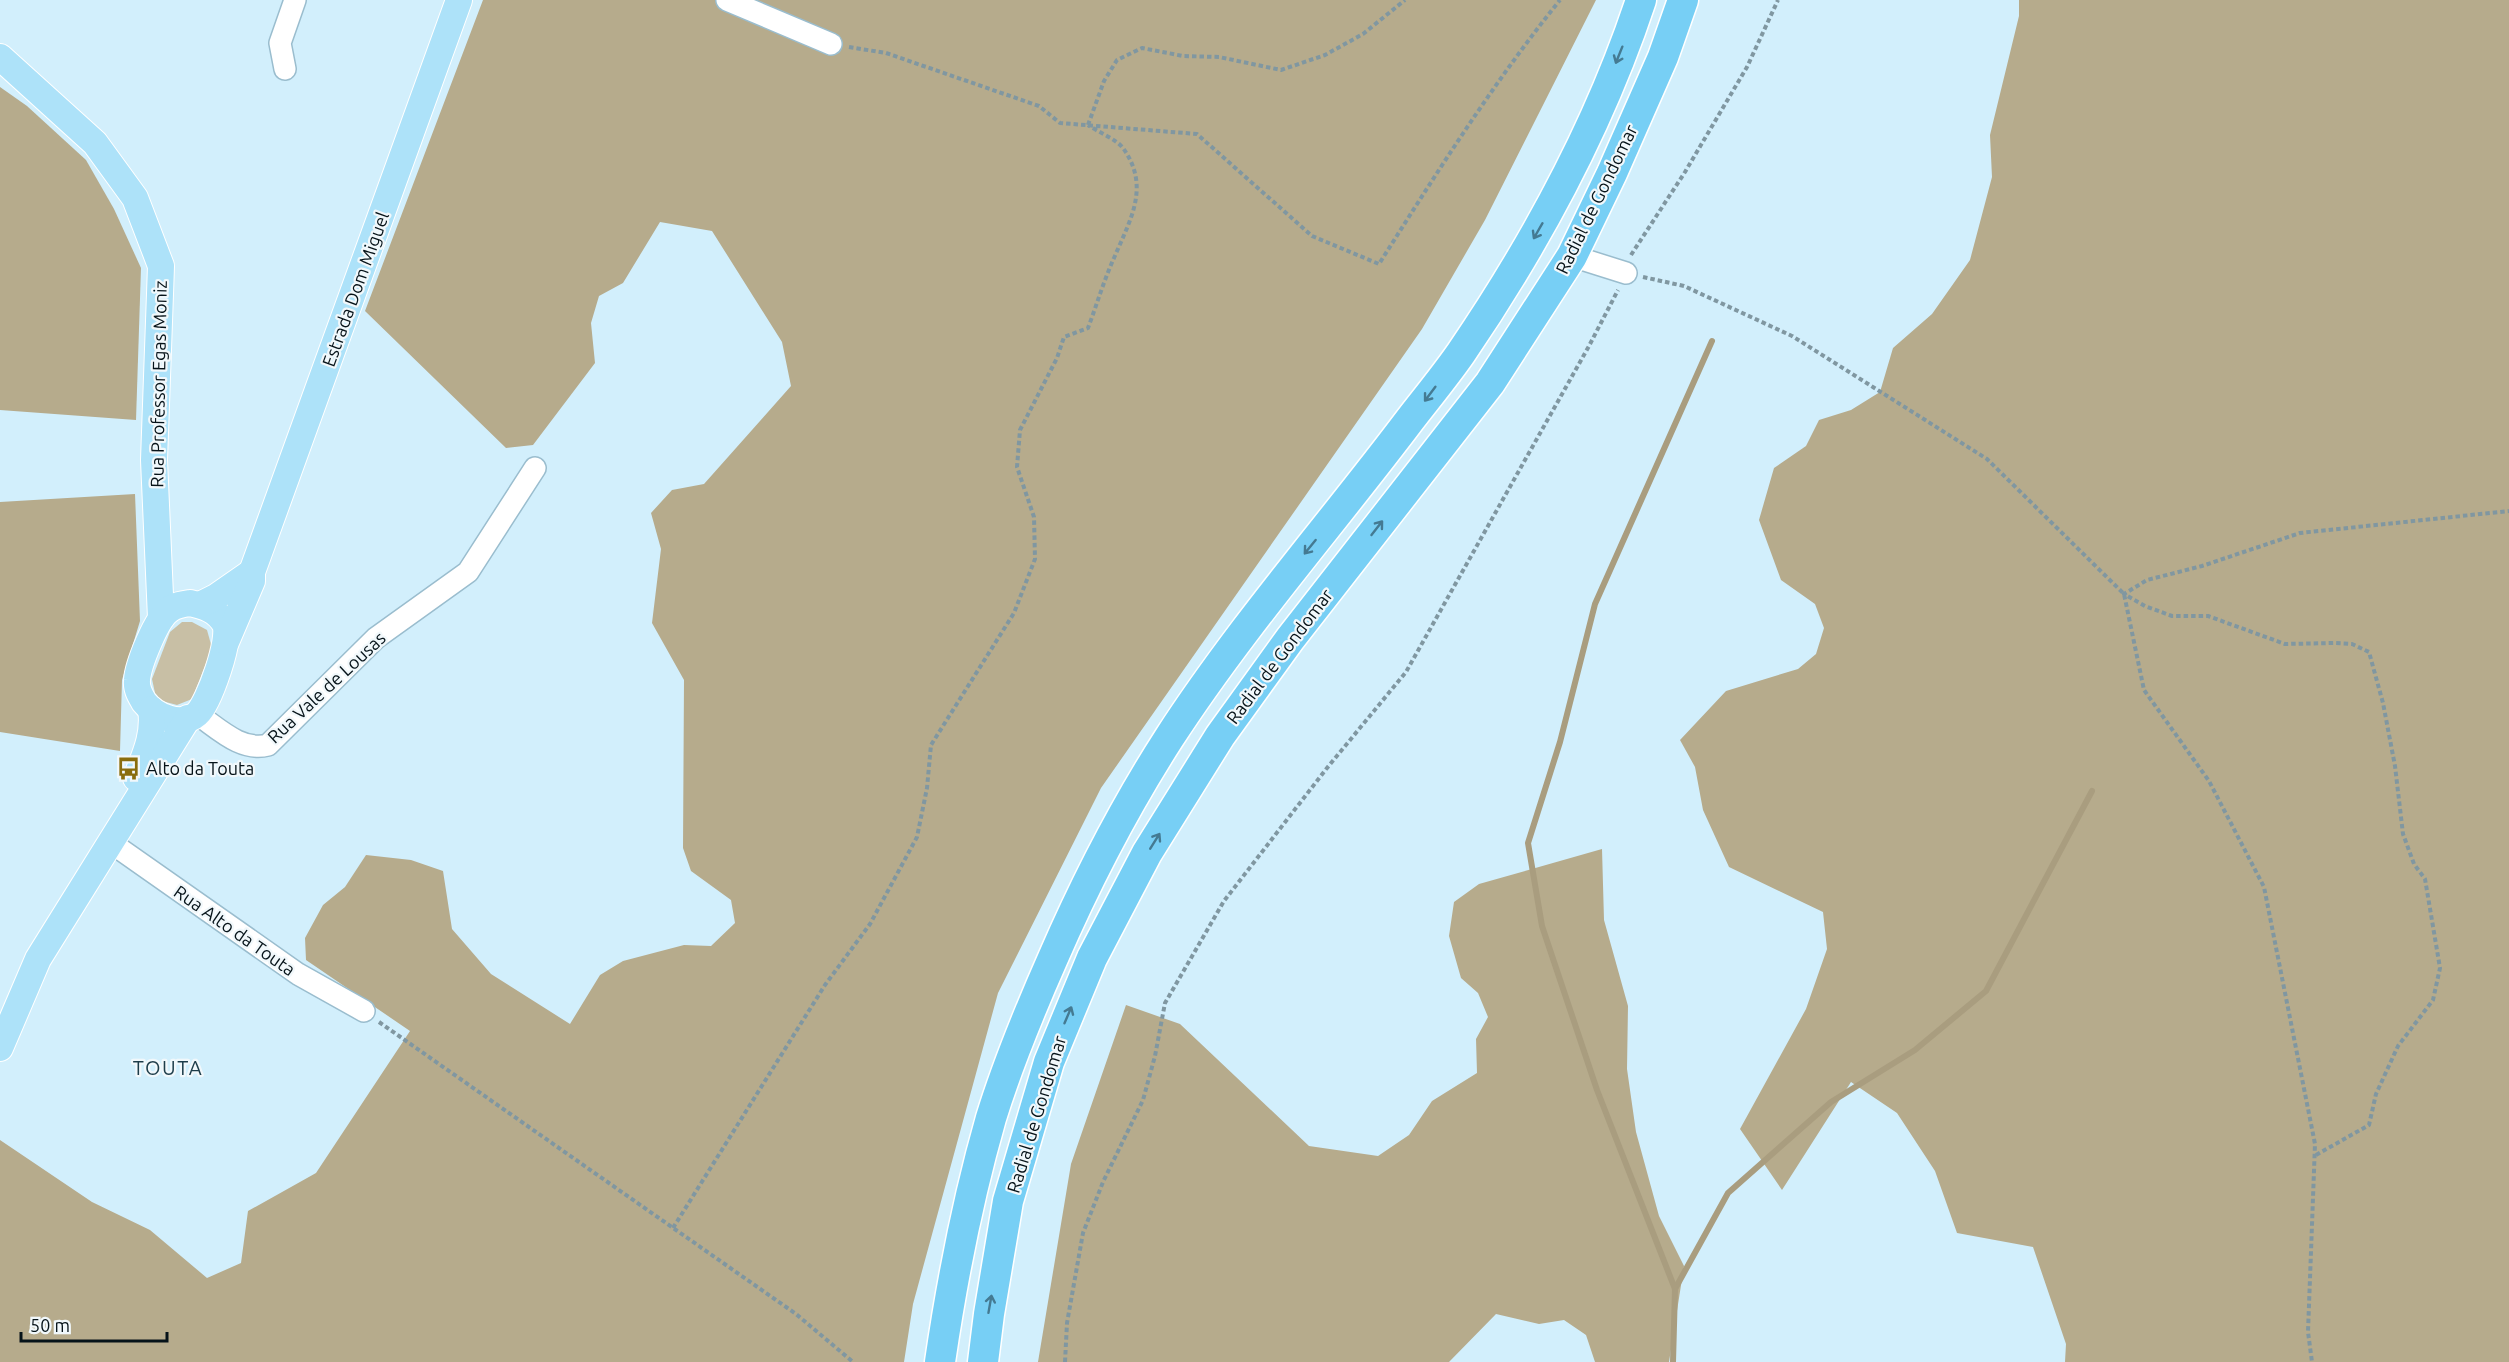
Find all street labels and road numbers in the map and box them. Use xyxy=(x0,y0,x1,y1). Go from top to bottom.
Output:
street label: Radial de Gondomar xyxy=(1551,121,1641,277)
street label: Estrada Dom Miguel xyxy=(318,209,392,369)
street label: Rua Professor Egas Moniz xyxy=(146,280,170,488)
street label: Radial de Gondomar xyxy=(1222,585,1336,727)
street label: Rua Vale de Lousas xyxy=(263,627,389,747)
street label: Rua Alto da Touta xyxy=(171,881,299,979)
street label: Radial de Gondomar xyxy=(1003,1033,1070,1195)

